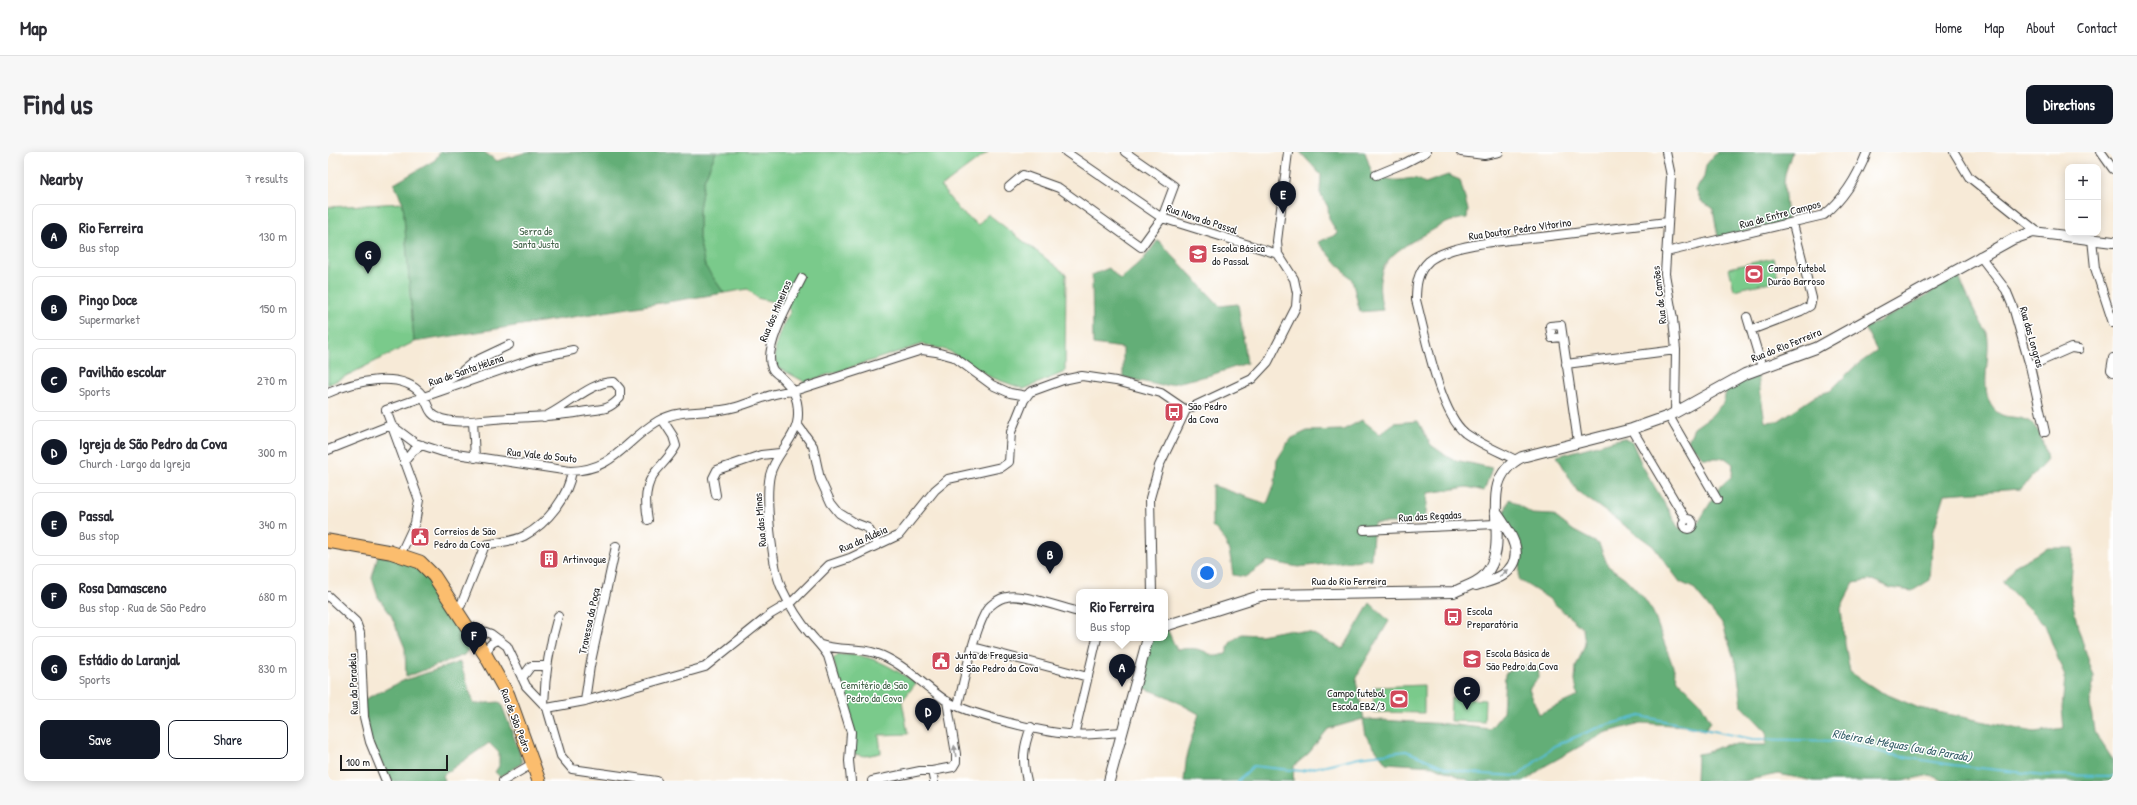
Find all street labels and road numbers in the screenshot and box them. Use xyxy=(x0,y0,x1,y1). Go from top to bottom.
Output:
street label: Rua de Entre Campos xyxy=(1738,196,1822,232)
street label: Rua Nova do Passal xyxy=(1164,201,1240,237)
street label: Rua Doutor Pedro Vitorino xyxy=(1468,215,1573,243)
street label: Rua de Camões xyxy=(1648,265,1670,325)
street label: Rua dos Mineiros xyxy=(756,278,794,344)
street label: Rua das Longras xyxy=(2017,305,2047,369)
street label: Rua do Rio Ferreira xyxy=(1749,324,1824,365)
street label: Rua de Santa Helena xyxy=(427,350,506,389)
street label: Rua Vale do Souto xyxy=(506,444,578,466)
street label: Rua das Minas xyxy=(751,492,769,548)
street label: Rua das Regadas xyxy=(1398,507,1462,525)
street label: Rua da Aldeia xyxy=(837,522,890,556)
street label: Rua do Rio Ferreira xyxy=(1312,574,1387,588)
street label: Travessa da Poça xyxy=(575,586,603,655)
street label: Rua da Paradela xyxy=(345,652,361,715)
street label: Rua de São Pedro xyxy=(498,687,535,754)

